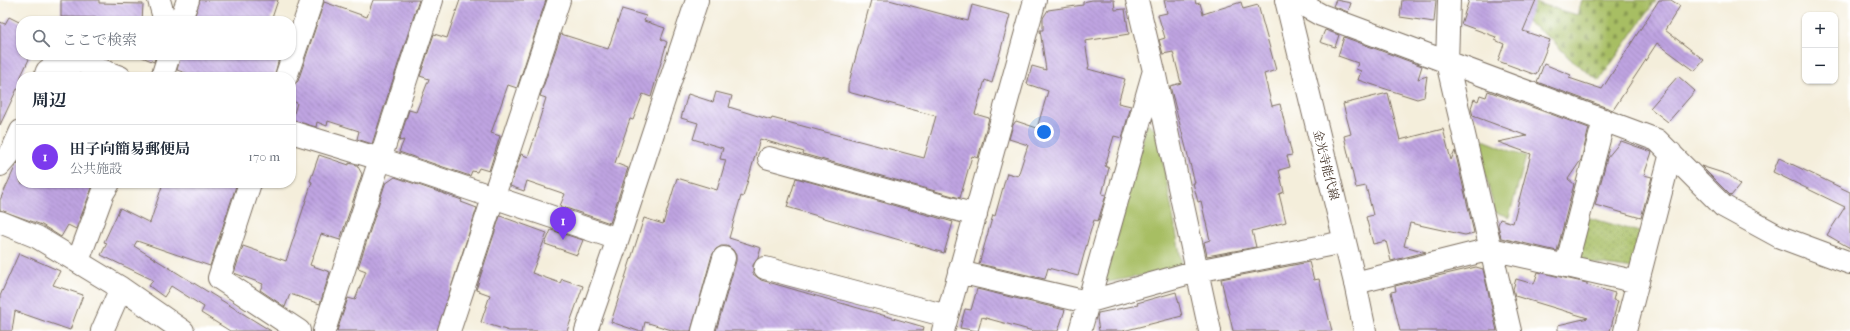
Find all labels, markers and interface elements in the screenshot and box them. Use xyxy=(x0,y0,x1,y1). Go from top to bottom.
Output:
map controls xyxy=(1802,12,1838,84)
button: + xyxy=(1802,12,1838,48)
search box xyxy=(16,16,296,60)
icon: search xyxy=(30,27,52,49)
text: ここで検索 xyxy=(62,31,137,49)
button: − xyxy=(1802,48,1838,84)
text: 周辺 xyxy=(32,90,66,110)
your location xyxy=(1034,122,1054,142)
street label: 金光寺能代線 xyxy=(1310,128,1342,202)
text: 田子向簡易郵便局 xyxy=(70,140,190,158)
text: 1 xyxy=(43,149,47,164)
text: 170 m xyxy=(248,149,280,164)
text: 公共施設 xyxy=(70,161,122,176)
pin: 1 xyxy=(550,207,576,240)

